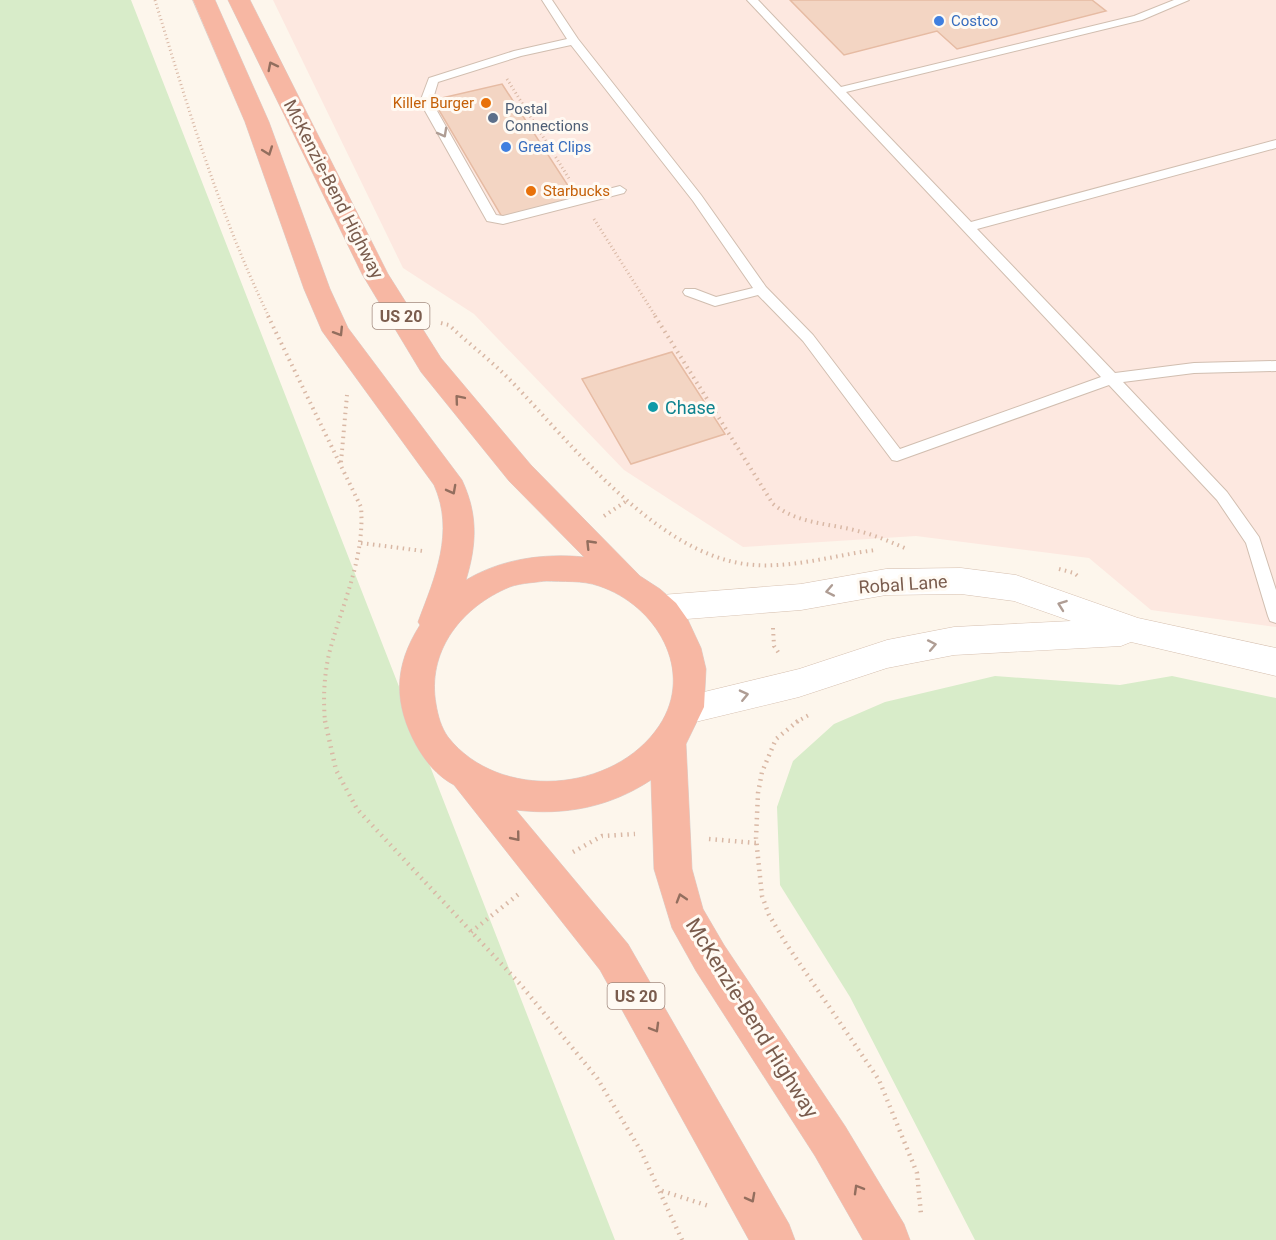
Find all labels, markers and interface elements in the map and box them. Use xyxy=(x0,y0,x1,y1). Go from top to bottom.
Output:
place label: Costco xyxy=(951,12,998,30)
marker: Costco xyxy=(932,14,946,28)
one-way arrow xyxy=(267,61,279,72)
place label: Killer Burger xyxy=(393,94,474,112)
street label: McKenzie-Bend Highway xyxy=(280,96,388,282)
marker: Killer Burger xyxy=(479,96,493,110)
place label: Postal Connections xyxy=(505,100,589,135)
marker: Postal Connections xyxy=(486,111,500,125)
one-way arrow xyxy=(436,127,447,137)
place label: Great Clips xyxy=(518,138,591,156)
marker: Great Clips xyxy=(499,140,513,154)
one-way arrow xyxy=(260,145,273,156)
place label: Starbucks xyxy=(543,182,610,200)
marker: Starbucks xyxy=(524,184,538,198)
road number: US 20 xyxy=(372,303,430,329)
one-way arrow xyxy=(331,326,343,336)
one-way arrow xyxy=(456,395,467,406)
place label: Chase xyxy=(665,397,715,418)
marker: Chase xyxy=(646,400,660,414)
one-way arrow xyxy=(445,484,456,494)
one-way arrow xyxy=(587,540,598,551)
street label: Robal Lane xyxy=(858,570,948,598)
one-way arrow xyxy=(825,584,835,597)
one-way arrow xyxy=(1058,599,1068,612)
one-way arrow xyxy=(927,639,937,652)
one-way arrow xyxy=(738,690,748,703)
one-way arrow xyxy=(508,830,519,841)
one-way arrow xyxy=(676,893,688,904)
street label: McKenzie-Bend Highway xyxy=(681,914,823,1122)
road number: US 20 xyxy=(608,983,664,1009)
one-way arrow xyxy=(647,1022,659,1032)
one-way arrow xyxy=(854,1185,866,1195)
one-way arrow xyxy=(744,1191,755,1202)

